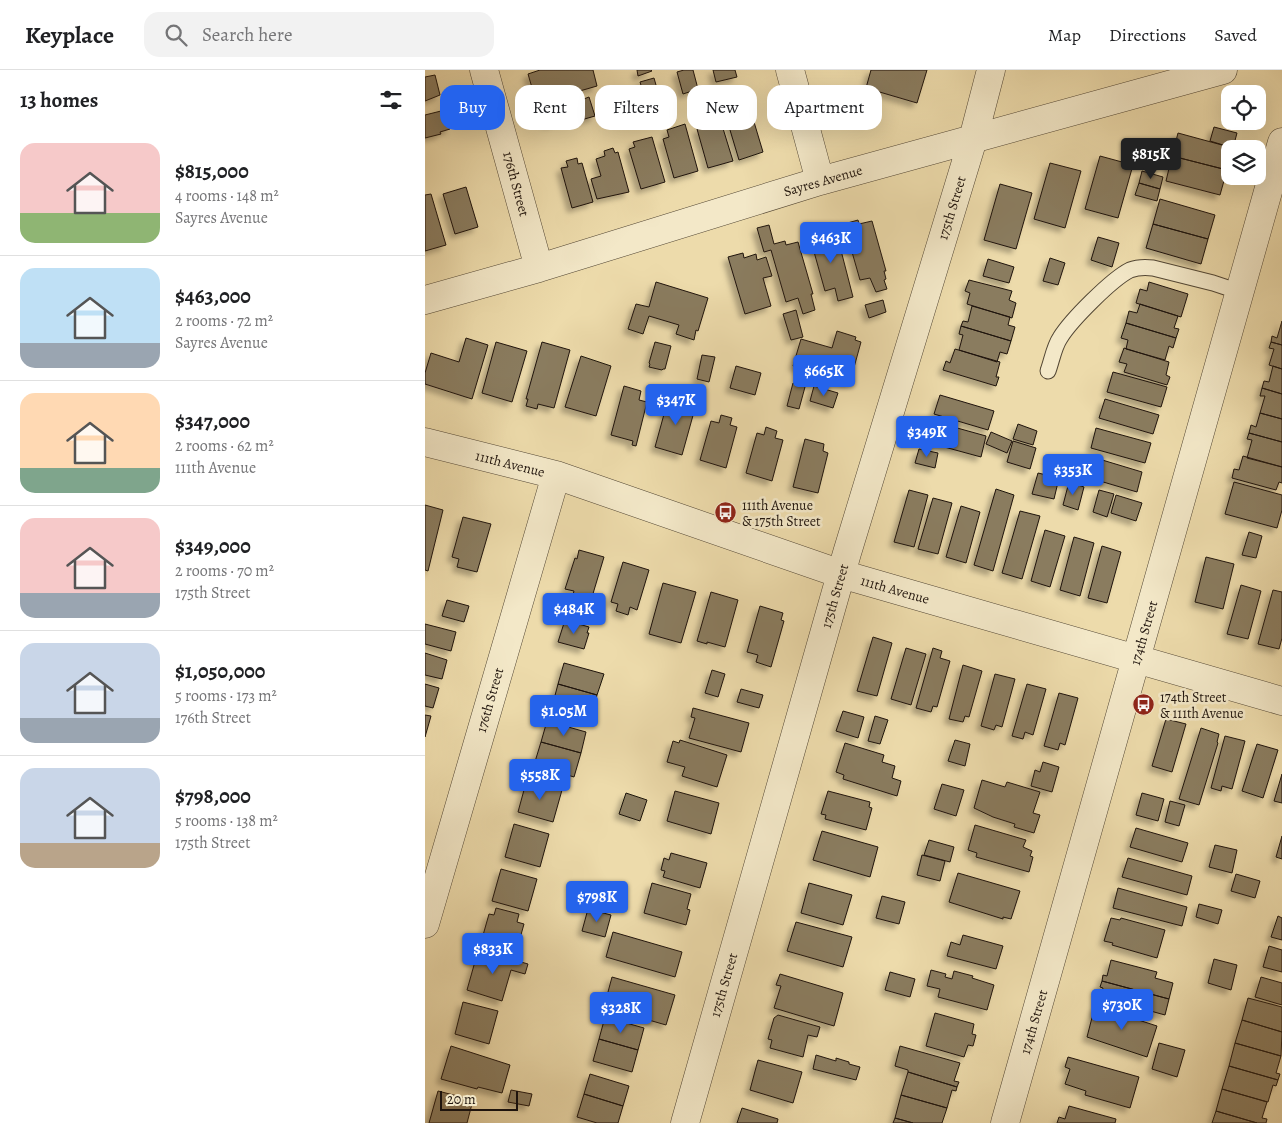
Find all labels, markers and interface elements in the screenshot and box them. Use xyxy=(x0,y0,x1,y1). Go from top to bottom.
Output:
search box xyxy=(144,12,494,57)
text: Keyplace xyxy=(25,19,114,51)
icon: search xyxy=(162,21,190,49)
text: Search here xyxy=(202,22,292,48)
text: Map xyxy=(1048,23,1081,47)
text: Directions xyxy=(1109,23,1186,47)
text: Saved xyxy=(1214,23,1257,47)
chip: Buy xyxy=(440,85,505,130)
chip: Rent xyxy=(515,85,585,130)
chip: Filters xyxy=(595,85,677,130)
chip: New xyxy=(687,85,757,130)
chip: Apartment xyxy=(767,85,882,130)
map controls xyxy=(1221,85,1266,185)
button: locate xyxy=(1221,85,1266,130)
text: 13 homes xyxy=(20,86,98,114)
icon: filters xyxy=(377,86,405,114)
pin: $815K xyxy=(1116,138,1186,180)
button: layers xyxy=(1221,140,1266,185)
text: $815K xyxy=(1132,143,1170,165)
street label: 176th Street xyxy=(498,149,534,219)
text: $815,000 xyxy=(175,157,249,185)
street label: Sayres Avenue xyxy=(781,161,865,201)
icon: home xyxy=(60,163,120,223)
street label: 175th Street xyxy=(933,173,971,242)
text: 4 rooms · 148 m² xyxy=(175,185,279,207)
text: Sayres Avenue xyxy=(175,207,268,229)
pin: $463K xyxy=(796,222,866,264)
text: $463K xyxy=(811,227,851,249)
text: $463,000 xyxy=(175,282,251,310)
icon: home xyxy=(60,288,120,348)
text: 2 rooms · 72 m² xyxy=(175,310,273,332)
text: Sayres Avenue xyxy=(175,332,268,354)
pin: $665K xyxy=(789,354,859,397)
text: $665K xyxy=(804,360,844,382)
pin: $347K xyxy=(641,384,711,426)
text: $347K xyxy=(656,389,696,411)
text: $347,000 xyxy=(175,407,250,435)
icon: home xyxy=(60,413,120,473)
pin: $349K xyxy=(892,416,962,458)
text: $349K xyxy=(907,421,947,443)
text: 2 rooms · 62 m² xyxy=(175,435,274,457)
street label: 111th Avenue xyxy=(473,446,547,482)
pin: $353K xyxy=(1038,454,1108,496)
text: 111th Avenue xyxy=(175,457,256,479)
text: $353K xyxy=(1054,459,1092,481)
place label: 111th Avenue & 175th Street xyxy=(742,496,821,531)
bus stop icon: 111th Avenue & 175th Street xyxy=(714,501,738,525)
text: $349,000 xyxy=(175,532,251,560)
icon: home xyxy=(60,538,120,598)
text: 2 rooms · 70 m² xyxy=(175,560,274,582)
street label: 175th Street xyxy=(817,561,853,630)
street label: 111th Avenue xyxy=(858,571,932,609)
text: 175th Street xyxy=(175,582,250,604)
pin: $484K xyxy=(539,592,609,635)
text: $484K xyxy=(554,598,594,620)
street label: 174th Street xyxy=(1126,598,1162,667)
text: $1,050,000 xyxy=(175,657,265,685)
icon: home xyxy=(60,663,120,723)
street label: 176th Street xyxy=(472,665,508,735)
text: 5 rooms · 173 m² xyxy=(175,685,277,707)
place label: 174th Street & 111th Avenue xyxy=(1160,688,1244,723)
bus stop icon: 174th Street & 111th Avenue xyxy=(1132,693,1156,717)
pin: $1.05M xyxy=(523,694,605,737)
text: $1.05M xyxy=(541,700,587,722)
text: 176th Street xyxy=(175,707,251,729)
pin: $558K xyxy=(505,758,575,801)
text: $558K xyxy=(520,764,560,786)
text: $798,000 xyxy=(175,782,251,810)
icon: home xyxy=(60,788,120,848)
text: 5 rooms · 138 m² xyxy=(175,810,278,832)
text: 175th Street xyxy=(175,832,250,854)
pin: $798K xyxy=(562,880,632,923)
text: $798K xyxy=(577,886,617,908)
pin: $833K xyxy=(458,932,528,975)
text: $833K xyxy=(473,938,513,960)
street label: 175th Street xyxy=(706,950,742,1019)
street label: 174th Street xyxy=(1016,987,1052,1056)
pin: $730K xyxy=(1087,988,1157,1031)
pin: $328K xyxy=(586,992,656,1034)
text: $730K xyxy=(1102,994,1142,1016)
text: $328K xyxy=(601,997,641,1019)
scale bar xyxy=(440,1088,517,1111)
text: 20 m xyxy=(447,1090,476,1109)

